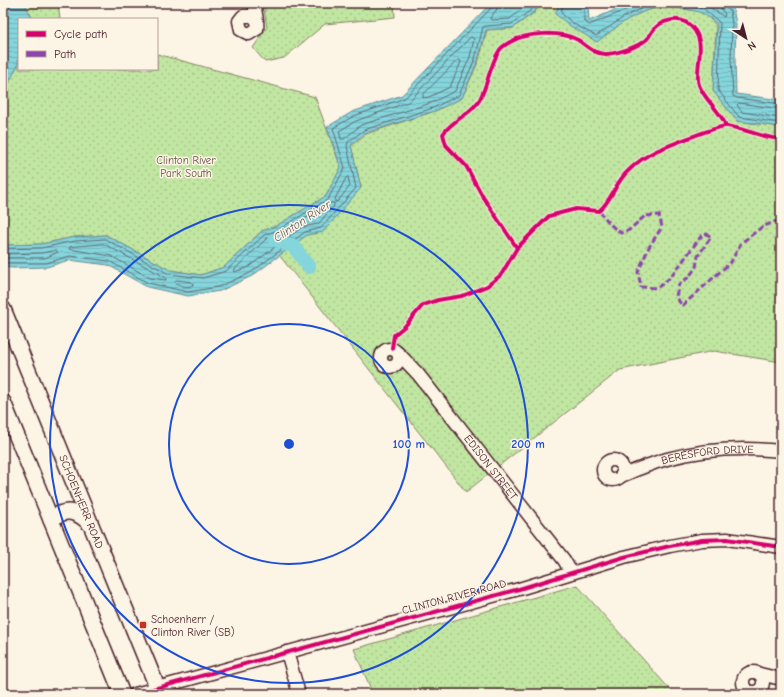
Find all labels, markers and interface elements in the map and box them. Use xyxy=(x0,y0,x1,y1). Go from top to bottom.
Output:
legend xyxy=(18,18,158,70)
north arrow xyxy=(726,18,766,58)
text: Cycle path xyxy=(54,27,107,41)
text: N xyxy=(745,38,758,53)
text: Path xyxy=(54,47,76,61)
park label: Clinton River Park South xyxy=(156,154,216,180)
water label: Clinton River xyxy=(271,197,334,245)
street label: EDISON STREET xyxy=(462,432,521,502)
centre of rings xyxy=(282,437,296,451)
text: 100 m xyxy=(393,437,425,451)
text: 200 m xyxy=(511,437,545,451)
street label: BERESFORD DRIVE xyxy=(660,443,754,467)
street label: SCHOENHERR ROAD xyxy=(57,453,106,550)
street label: CLINTON RIVER ROAD xyxy=(400,577,508,617)
place label: Schoenherr / Clinton River (SB) xyxy=(151,613,235,639)
marker: Schoenherr / Clinton River (SB) xyxy=(138,620,148,630)

